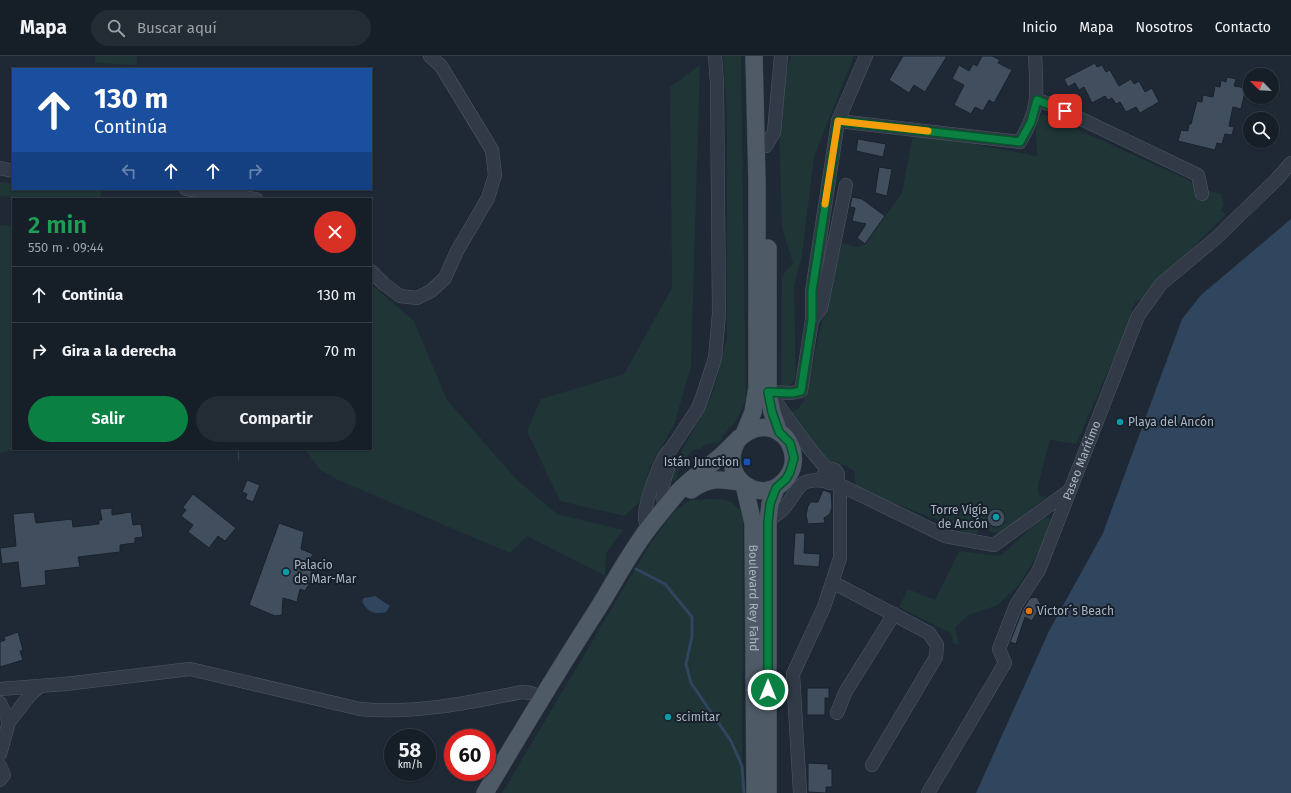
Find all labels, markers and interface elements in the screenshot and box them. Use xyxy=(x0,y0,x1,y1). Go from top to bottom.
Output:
search box xyxy=(91,10,371,46)
text: Mapa xyxy=(20,16,67,39)
icon: search xyxy=(105,17,127,39)
text: Buscar aquí xyxy=(137,19,217,37)
text: Inicio xyxy=(1022,19,1057,36)
text: Mapa xyxy=(1079,19,1114,36)
text: Nosotros xyxy=(1136,19,1193,36)
text: Contacto xyxy=(1215,19,1271,36)
north arrow xyxy=(1243,68,1279,104)
map controls xyxy=(1243,68,1279,148)
text: 130 m xyxy=(94,82,168,115)
icon: ahead xyxy=(28,84,80,136)
pin xyxy=(1048,94,1082,128)
icon: arrive xyxy=(1054,100,1076,122)
button: search xyxy=(1243,112,1279,148)
text: Continúa xyxy=(94,116,167,138)
icon: left xyxy=(118,160,140,182)
icon: ahead xyxy=(160,160,182,182)
icon: ahead xyxy=(202,160,224,182)
icon: right xyxy=(244,160,266,182)
text: 2 min xyxy=(28,211,87,239)
button: close xyxy=(314,211,356,253)
text: 550 m · 09:44 xyxy=(28,240,104,255)
icon: ahead xyxy=(28,284,50,306)
text: Continúa xyxy=(62,286,123,304)
text: 130 m xyxy=(317,286,356,304)
icon: right xyxy=(28,340,50,362)
text: Gira a la derecha xyxy=(62,342,176,360)
text: 70 m xyxy=(324,342,356,360)
button: Salir xyxy=(28,396,188,442)
button: Compartir xyxy=(196,396,356,442)
place label: Playa del Ancón xyxy=(1128,415,1214,429)
marker: Playa del Ancón xyxy=(1115,417,1125,427)
street label: Paseo Marítimo xyxy=(1060,419,1103,502)
place label: Istán Junction xyxy=(664,455,739,469)
marker: Istán Junction xyxy=(742,457,752,467)
place label: Torre Vigía de Ancón xyxy=(931,503,988,531)
marker: Torre Vigía de Ancón xyxy=(991,512,1001,522)
street label: Boulevard Rey Fahd xyxy=(746,544,761,651)
place label: Palacio de Mar-Mar xyxy=(294,558,357,586)
marker: Palacio de Mar-Mar xyxy=(281,567,291,577)
place label: Victor´s Beach xyxy=(1037,604,1114,618)
marker: Victor´s Beach xyxy=(1024,606,1034,616)
position arrow xyxy=(747,669,789,711)
place label: scimitar xyxy=(676,710,720,724)
marker: scimitar xyxy=(663,712,673,722)
speed limit sign: 60 xyxy=(444,729,496,781)
text: 58 xyxy=(399,738,421,762)
text: km/h xyxy=(398,759,422,771)

